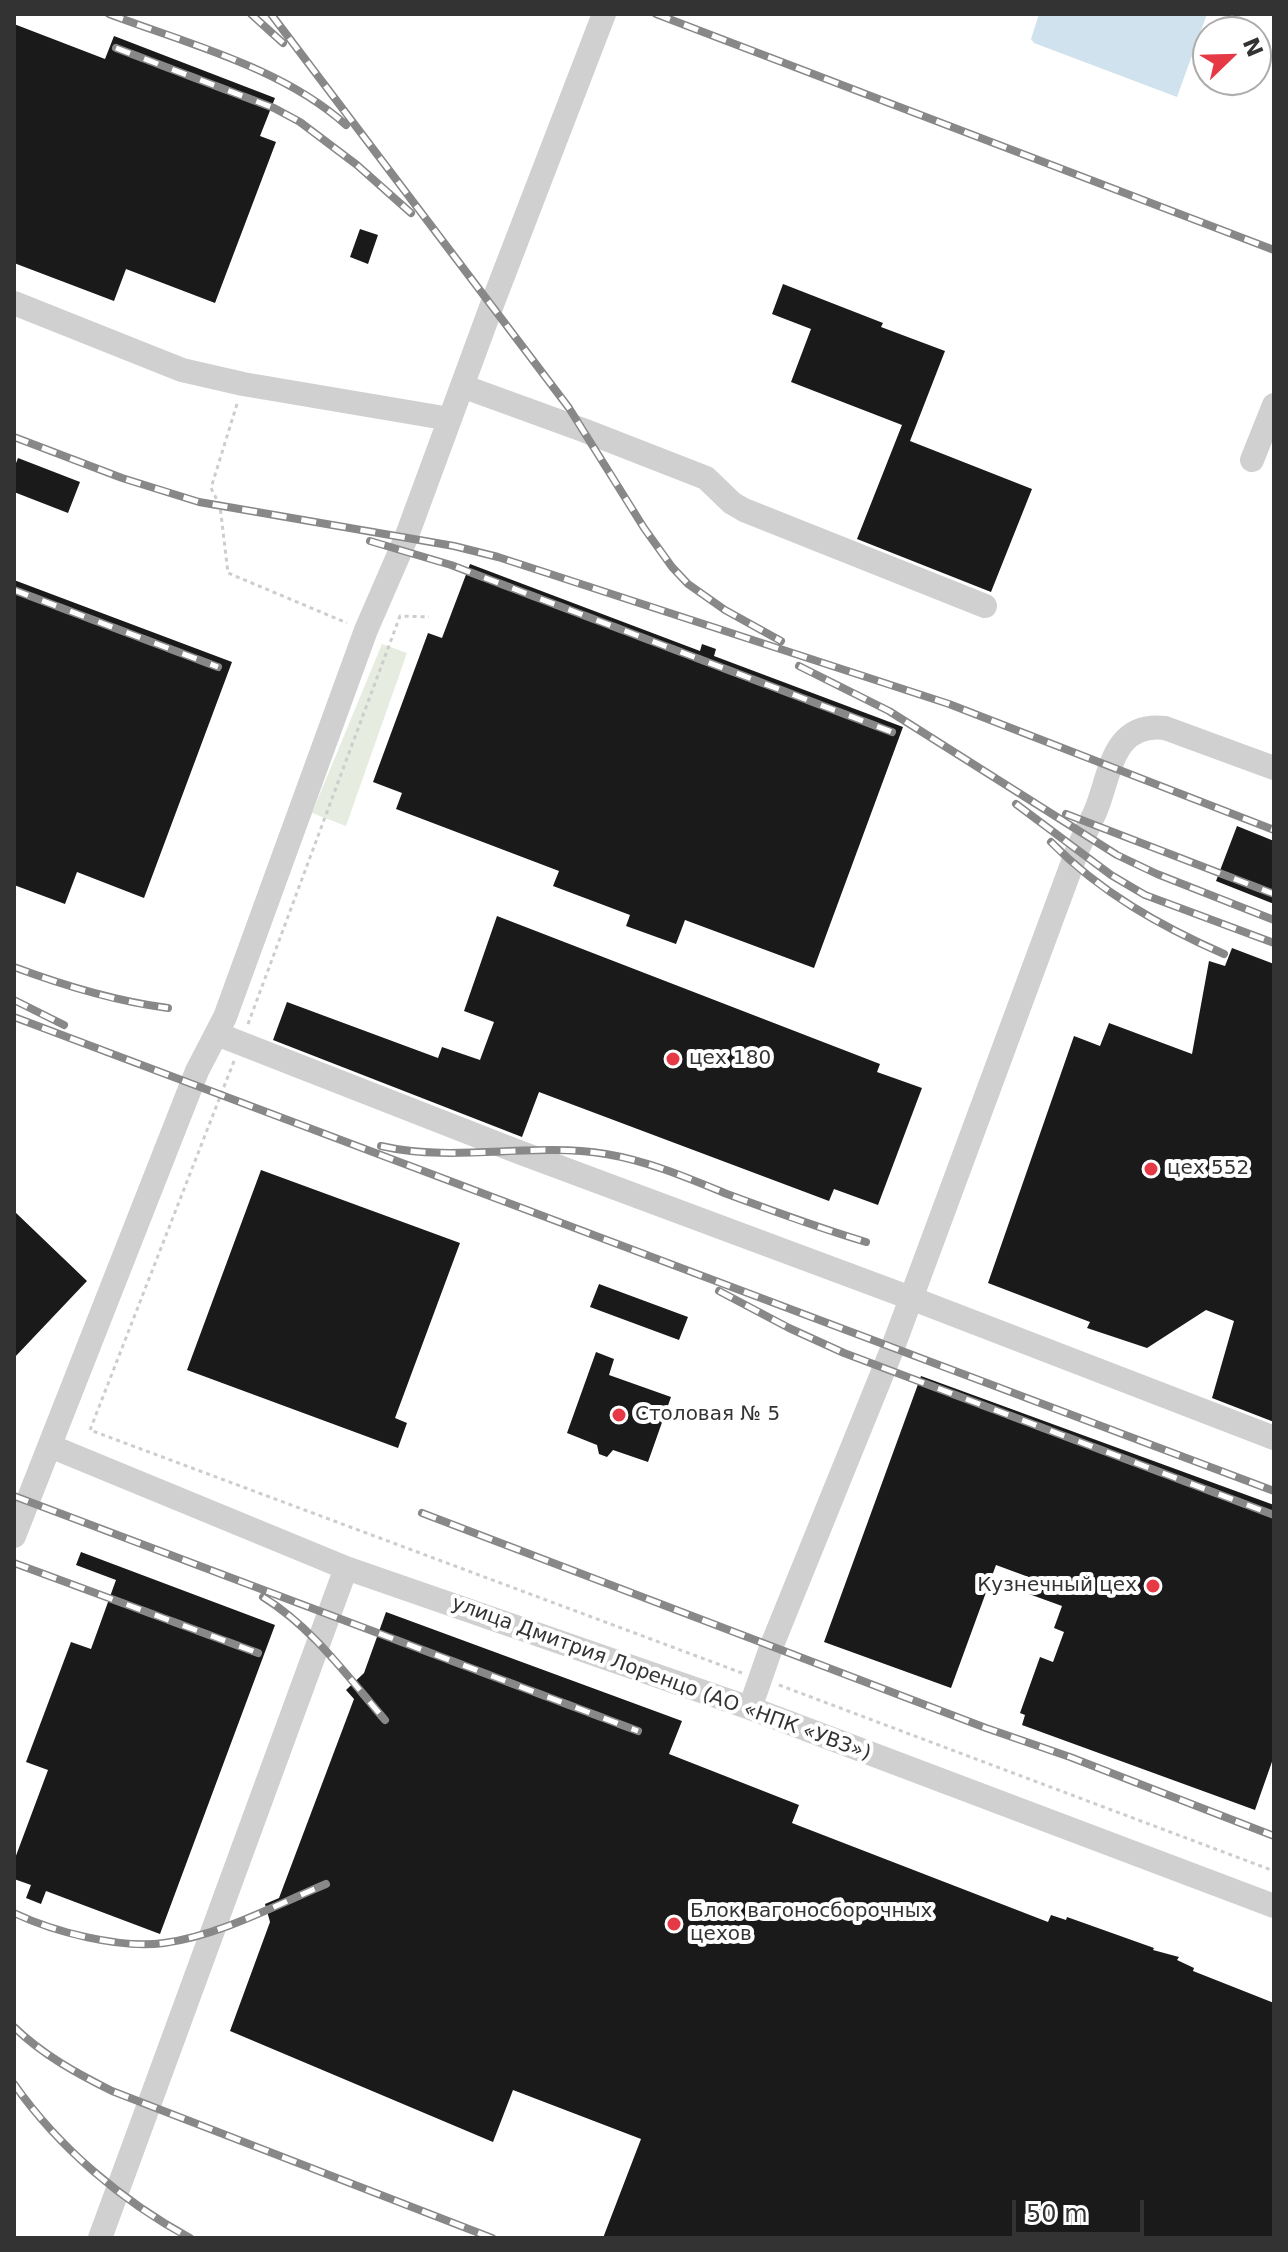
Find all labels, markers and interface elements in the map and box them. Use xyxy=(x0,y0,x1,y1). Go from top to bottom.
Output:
north arrow xyxy=(1192,16,1272,96)
text: N xyxy=(1238,34,1268,61)
place label: цех 180 xyxy=(689,1047,771,1071)
marker: цех 180 xyxy=(664,1050,682,1068)
place label: цех 552 xyxy=(1167,1157,1249,1181)
marker: цех 552 xyxy=(1142,1160,1160,1178)
place label: Столовая № 5 xyxy=(635,1403,780,1427)
marker: Столовая № 5 xyxy=(610,1406,628,1424)
place label: Кузнечный цех xyxy=(977,1574,1137,1598)
marker: Кузнечный цех xyxy=(1144,1577,1162,1595)
street label: улица Дмитрия Лоренцо (АО «НПК «УВЗ») xyxy=(448,1592,874,1766)
place label: Блок вагоносборочных цехов xyxy=(690,1900,932,1947)
marker: Блок вагоносборочных цехов xyxy=(665,1915,683,1933)
scale bar xyxy=(1016,2184,1148,2234)
text: 50 m xyxy=(1026,2200,1088,2228)

